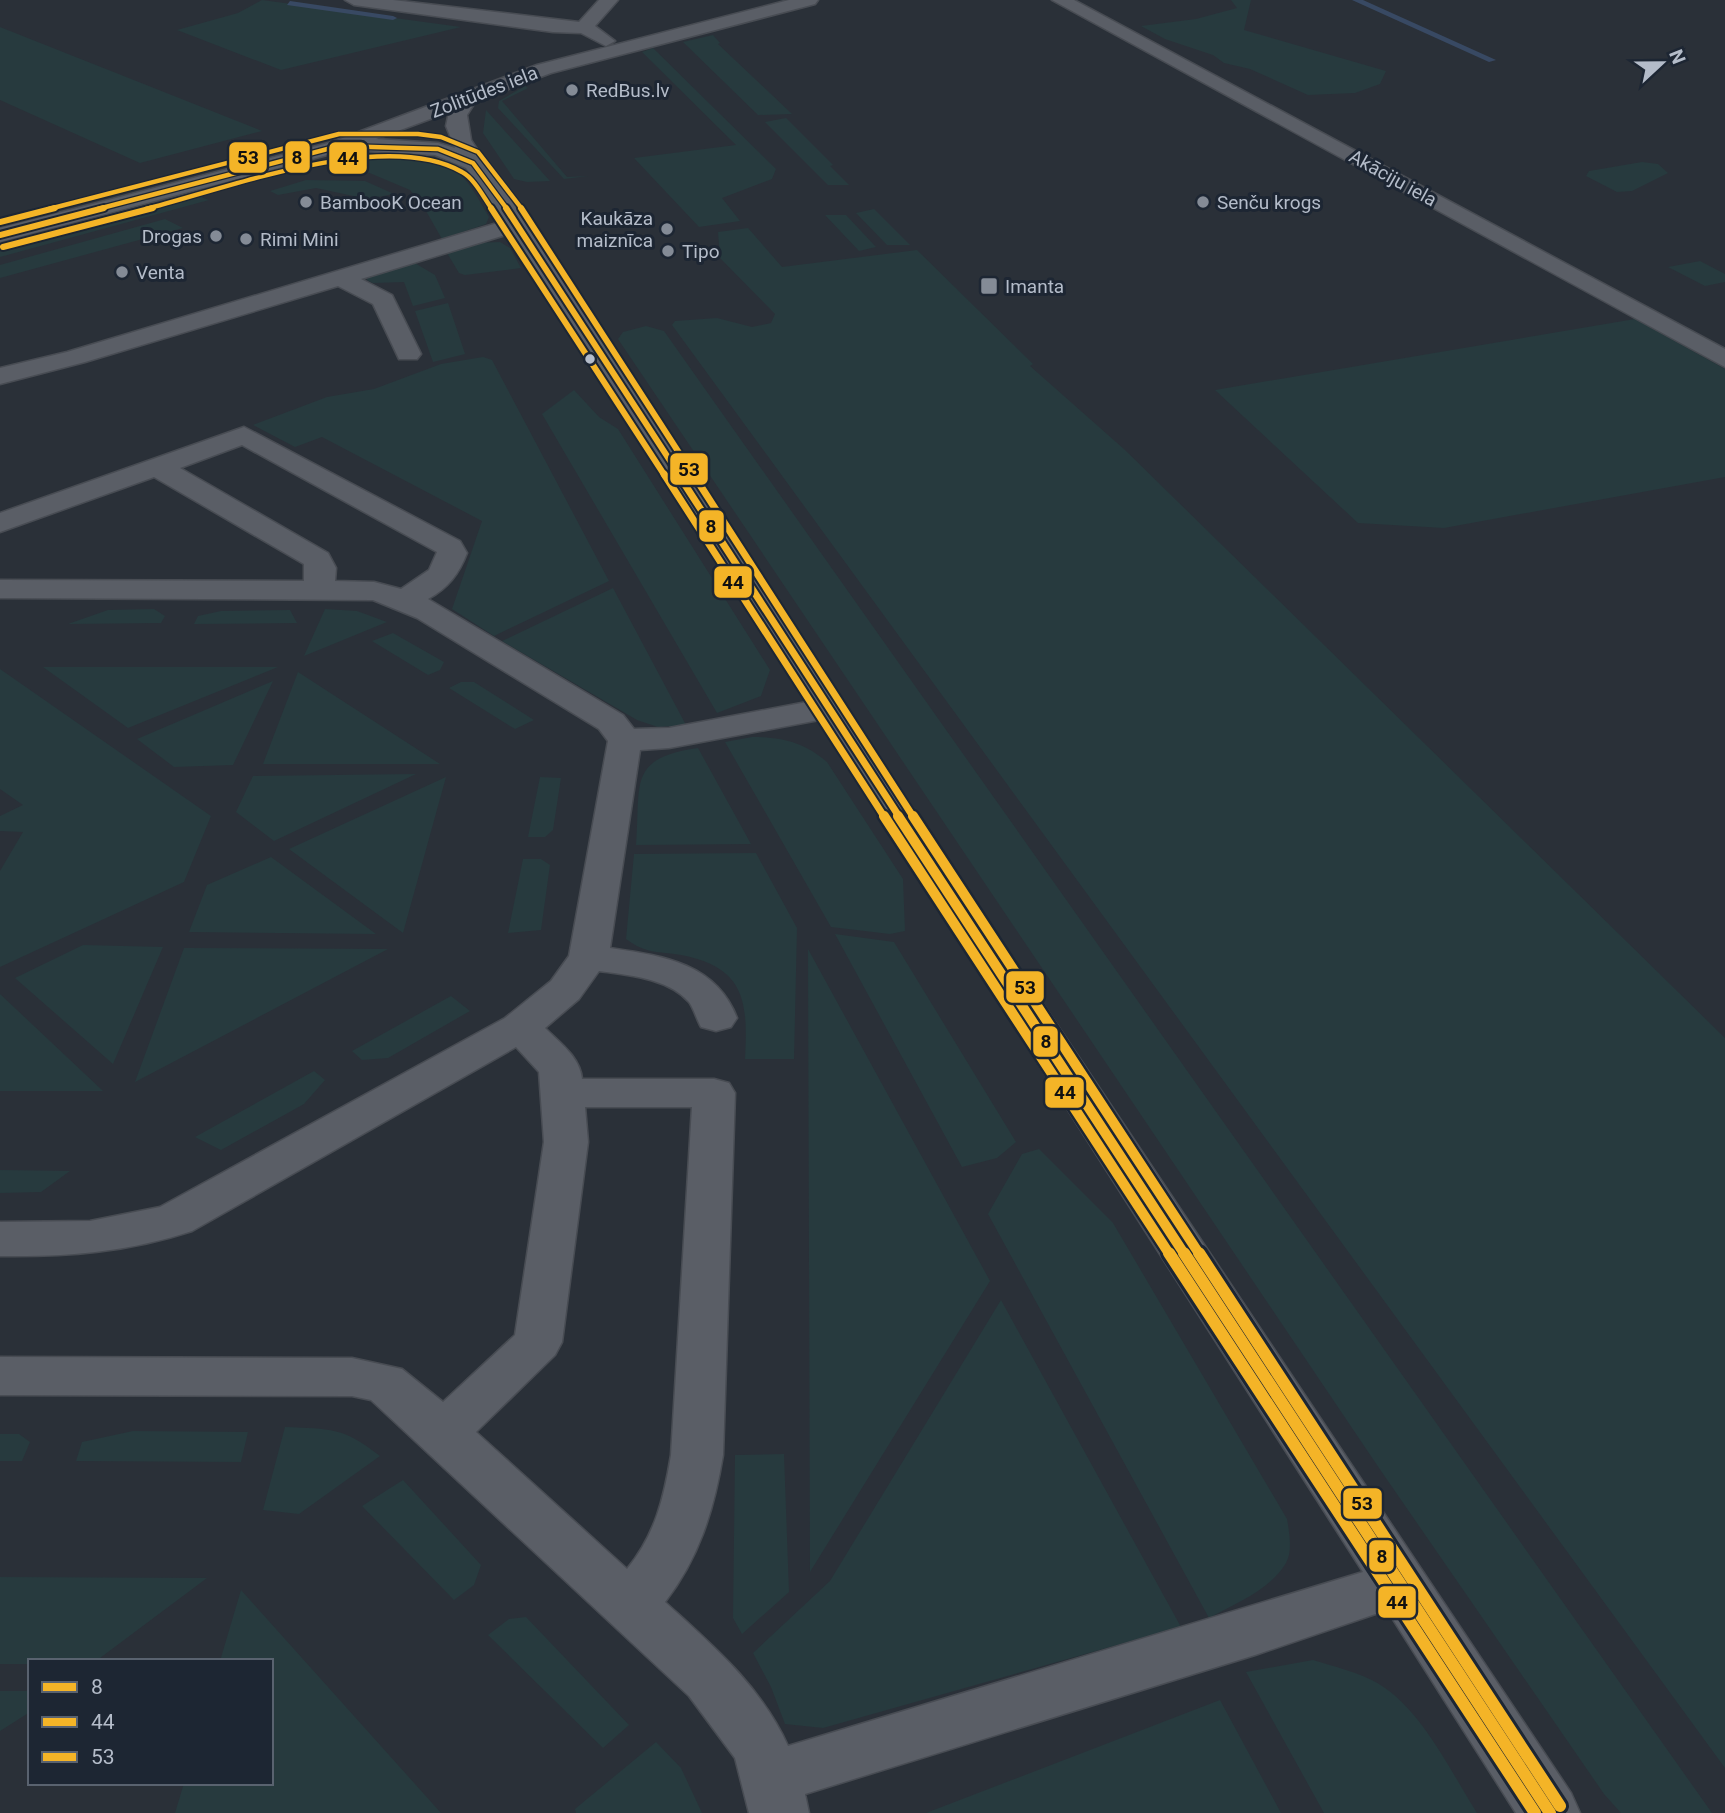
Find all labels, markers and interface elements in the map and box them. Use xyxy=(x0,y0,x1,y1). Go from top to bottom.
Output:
north arrow xyxy=(1627,28,1697,98)
text: N xyxy=(1664,46,1690,67)
street label: Zolitūdes iela xyxy=(427,61,541,123)
place label: RedBus.lv xyxy=(586,79,669,102)
marker: RedBus.lv xyxy=(564,82,580,98)
line badge: 8 xyxy=(284,140,311,174)
line badge: 53 xyxy=(228,141,268,174)
line badge: 44 xyxy=(328,141,368,175)
street label: Akāciju iela xyxy=(1345,145,1441,211)
text: 53 xyxy=(237,146,259,169)
text: 8 xyxy=(292,146,303,169)
text: 44 xyxy=(337,147,359,170)
place label: BambooK Ocean xyxy=(320,191,462,214)
place label: Senču krogs xyxy=(1217,191,1321,214)
marker: BambooK Ocean xyxy=(298,194,314,210)
marker: Senču krogs xyxy=(1195,194,1211,210)
place label: Kaukāza maiznīca xyxy=(576,207,653,252)
marker: Kaukāza maiznīca xyxy=(659,221,675,237)
place label: Drogas xyxy=(142,225,202,248)
marker: Drogas xyxy=(208,228,224,244)
place label: Rimi Mini xyxy=(260,228,339,251)
marker: Rimi Mini xyxy=(238,231,254,247)
place label: Tipo xyxy=(682,240,719,263)
marker: Tipo xyxy=(660,243,676,259)
place label: Venta xyxy=(136,261,185,284)
marker: Venta xyxy=(114,264,130,280)
place label: Imanta xyxy=(1005,275,1064,298)
marker: Imanta xyxy=(979,276,999,296)
unlabelled marker xyxy=(583,352,597,366)
line badge: 53 xyxy=(669,452,709,486)
text: 53 xyxy=(678,458,700,481)
line badge: 8 xyxy=(698,509,725,543)
text: 8 xyxy=(706,515,717,538)
line badge: 44 xyxy=(713,565,753,599)
text: 44 xyxy=(722,571,744,594)
line badge: 53 xyxy=(1005,970,1045,1004)
text: 53 xyxy=(1014,976,1036,999)
line badge: 8 xyxy=(1032,1025,1059,1058)
text: 8 xyxy=(1041,1030,1052,1053)
line badge: 44 xyxy=(1044,1076,1085,1109)
text: 44 xyxy=(1054,1081,1076,1104)
line badge: 53 xyxy=(1342,1487,1383,1520)
text: 53 xyxy=(1351,1492,1373,1515)
line badge: 8 xyxy=(1368,1539,1395,1573)
text: 8 xyxy=(1377,1545,1388,1568)
line badge: 44 xyxy=(1377,1585,1417,1619)
text: 44 xyxy=(1386,1591,1408,1614)
legend xyxy=(28,1659,273,1785)
text: 8 xyxy=(91,1675,103,1699)
text: 44 xyxy=(91,1710,115,1734)
text: 53 xyxy=(91,1745,115,1769)

